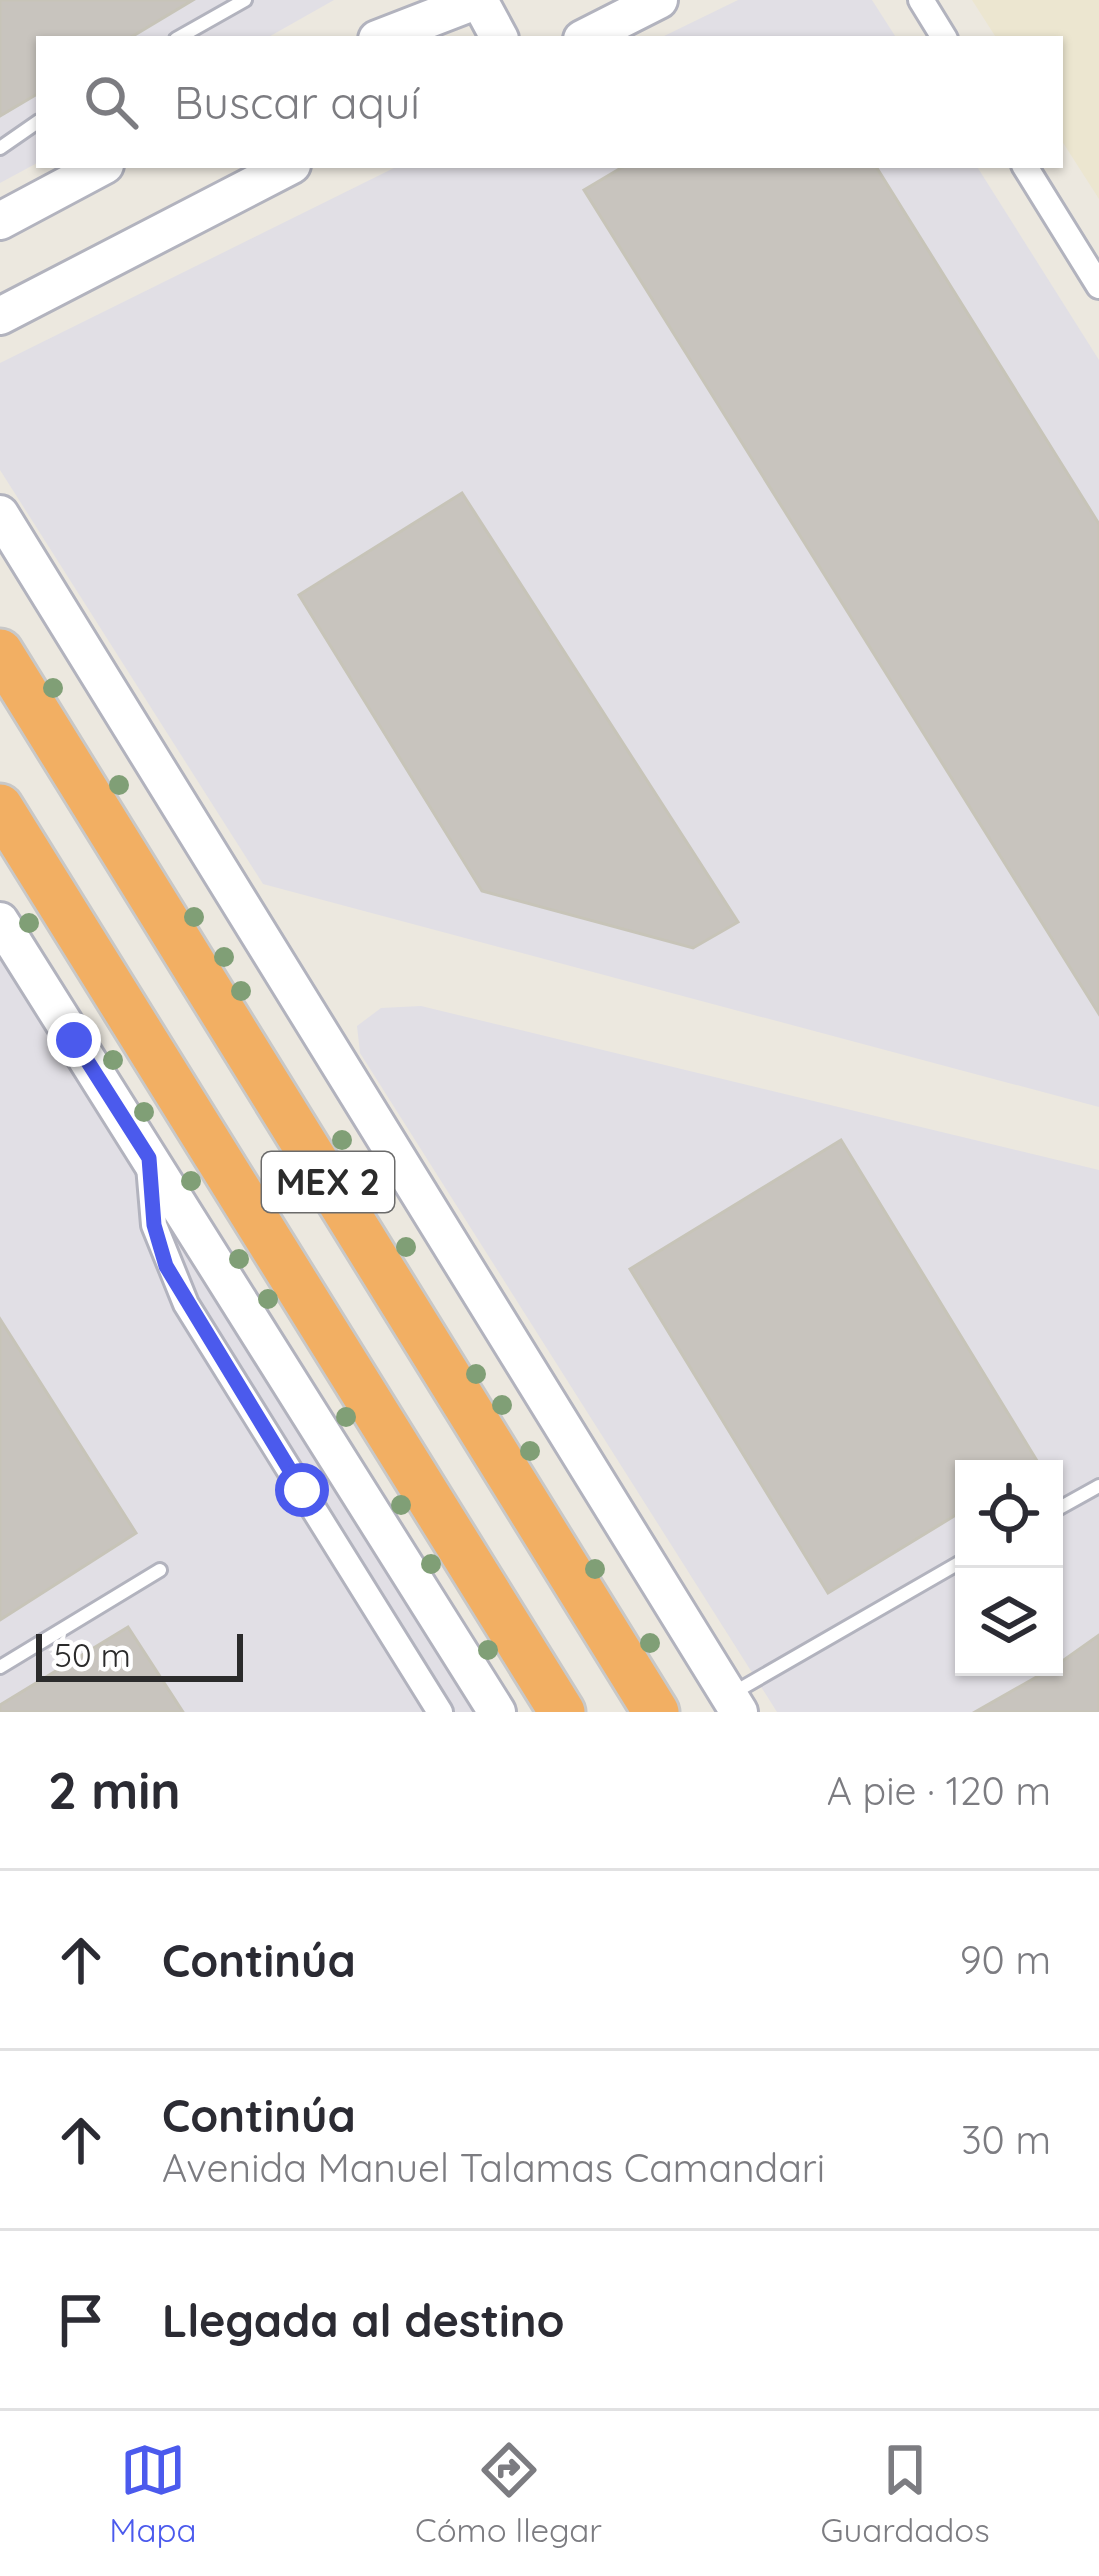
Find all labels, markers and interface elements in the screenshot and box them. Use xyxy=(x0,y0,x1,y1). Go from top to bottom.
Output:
search box xyxy=(36,36,1063,168)
icon: search xyxy=(78,69,144,135)
text: Buscar aquí xyxy=(174,74,420,130)
route end xyxy=(47,1013,101,1067)
road number: MEX 2 xyxy=(262,1152,394,1212)
map controls xyxy=(955,1460,1063,1676)
button: locate xyxy=(955,1460,1063,1568)
route start xyxy=(275,1463,329,1517)
button: layers xyxy=(955,1568,1063,1676)
scale bar xyxy=(36,1628,243,1681)
text: 50 m xyxy=(54,1634,131,1675)
text: 2 min xyxy=(48,1758,181,1822)
text: A pie · 120 m xyxy=(827,1766,1051,1815)
icon: ahead xyxy=(48,1927,114,1993)
text: Continúa xyxy=(162,1932,356,1988)
text: 90 m xyxy=(960,1935,1051,1984)
text: Continúa xyxy=(162,2087,356,2143)
icon: ahead xyxy=(48,2107,114,2173)
text: 30 m xyxy=(961,2115,1051,2164)
text: Avenida Manuel Talamas Camandari xyxy=(162,2143,825,2192)
icon: arrive xyxy=(48,2287,114,2353)
text: Llegada al destino xyxy=(162,2292,565,2348)
tab: Mapa xyxy=(109,2437,197,2550)
tab: Cómo llegar xyxy=(415,2437,602,2550)
tab: Guardados xyxy=(821,2437,990,2550)

